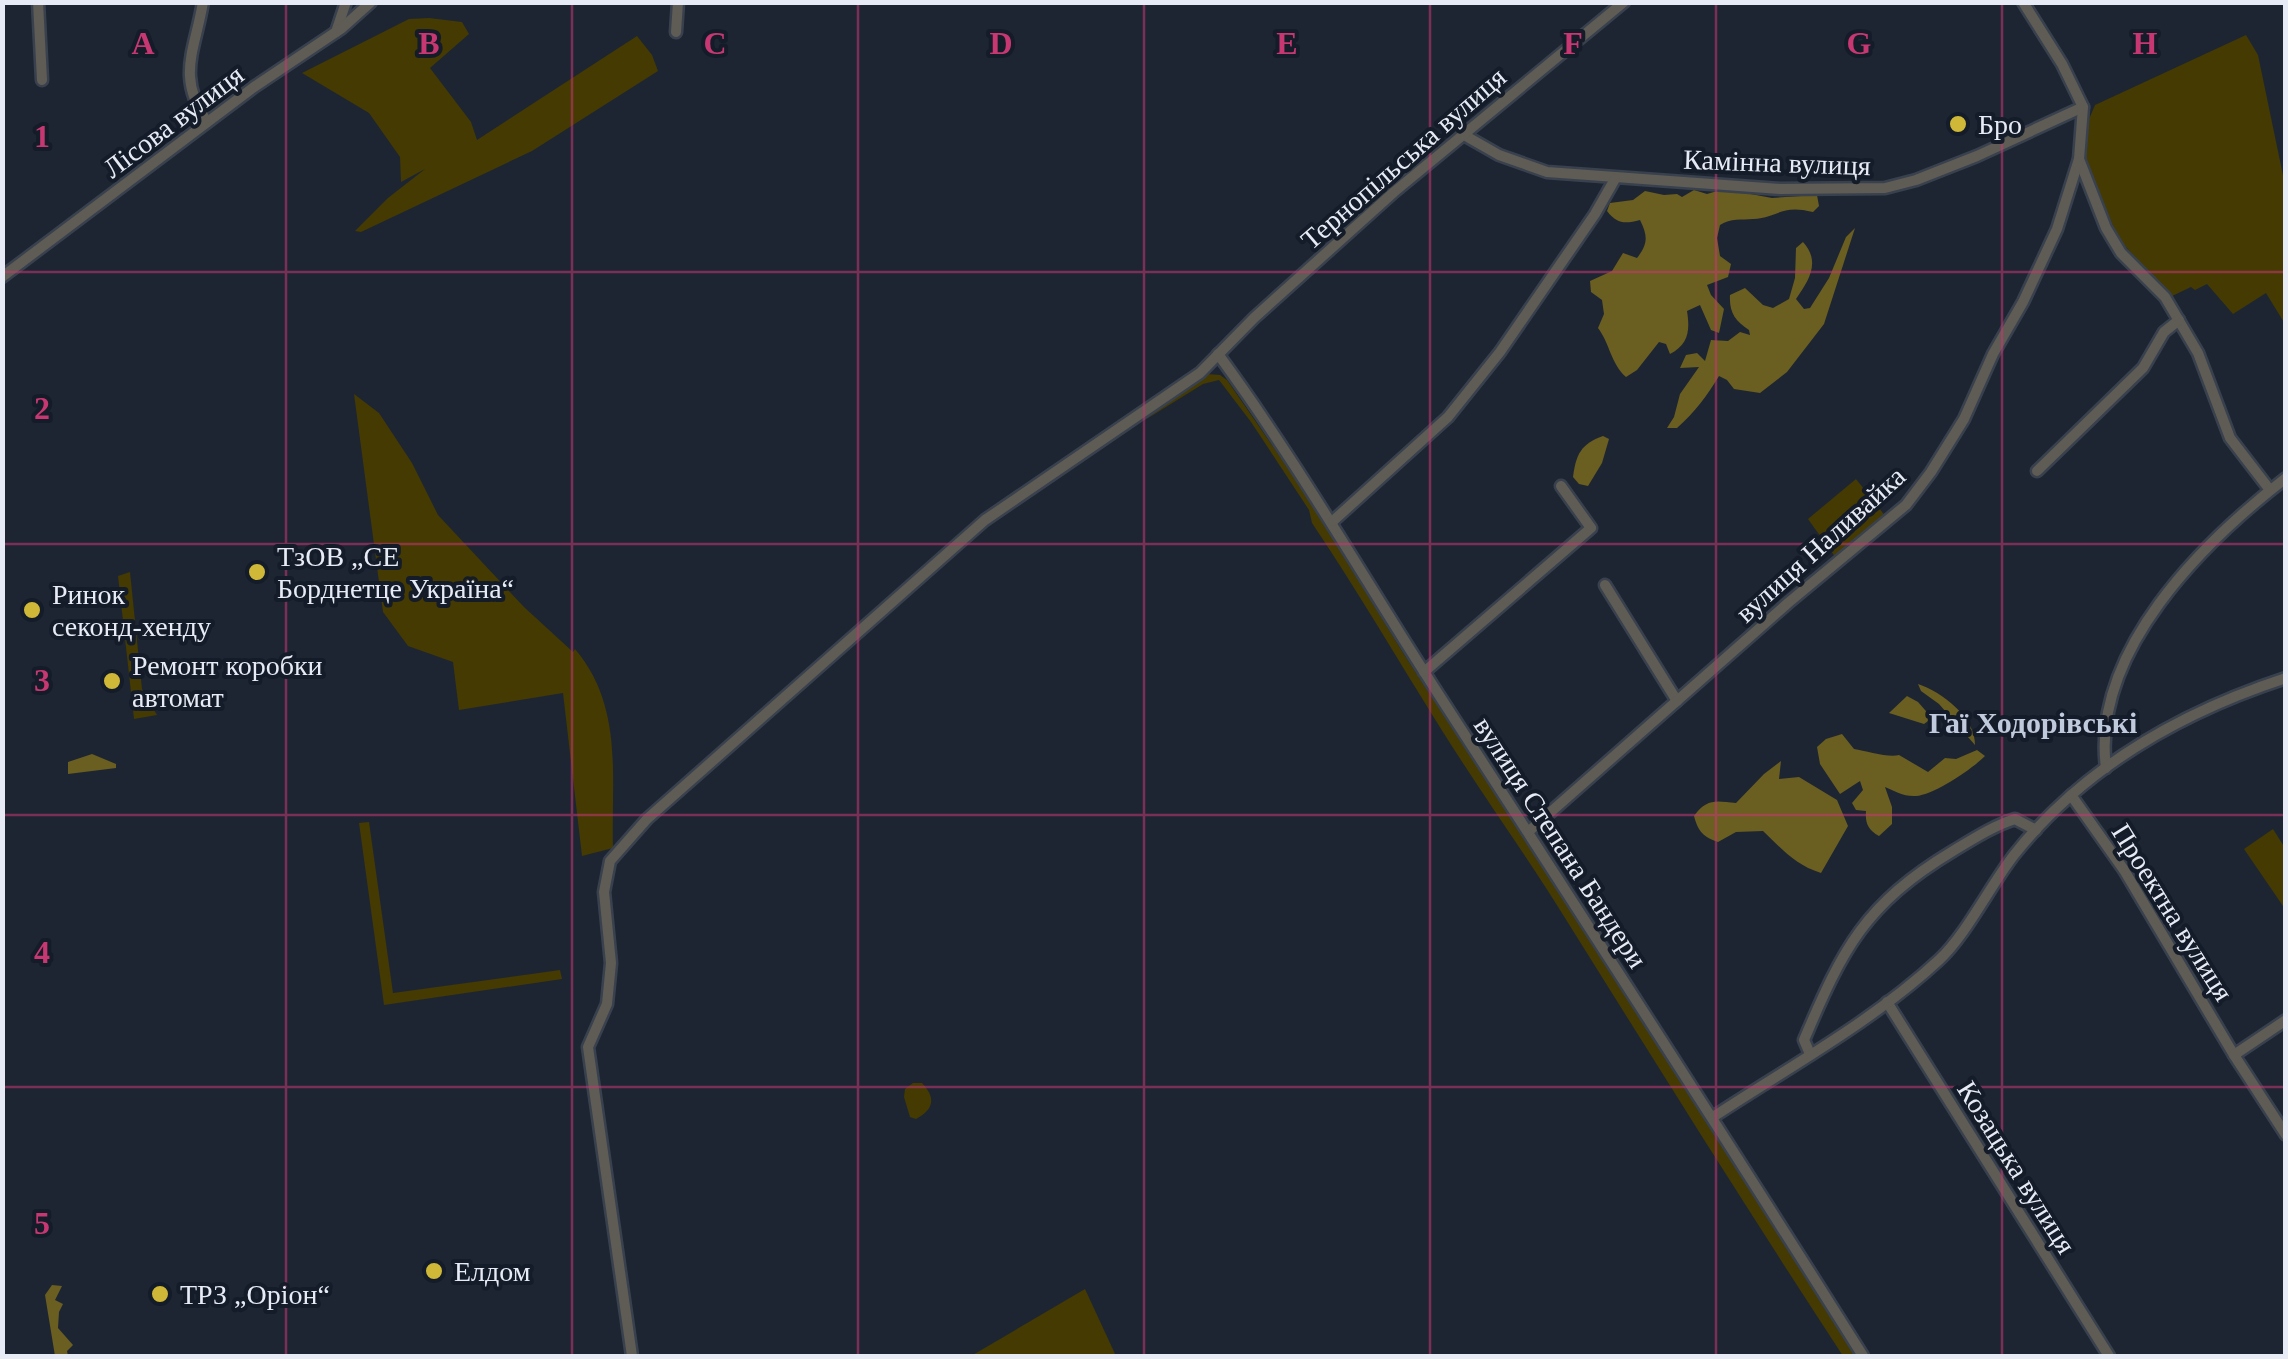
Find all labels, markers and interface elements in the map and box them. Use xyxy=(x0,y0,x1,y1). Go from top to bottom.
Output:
text: A xyxy=(131,25,155,61)
text: B xyxy=(418,25,440,61)
text: C xyxy=(703,25,727,61)
text: D xyxy=(989,25,1013,61)
text: E xyxy=(1276,25,1298,61)
text: F xyxy=(1563,25,1583,61)
text: G xyxy=(1847,25,1872,61)
text: H xyxy=(2133,25,2158,61)
street label: Лісова вулиця xyxy=(97,59,250,184)
street label: Тернопільська вулиця xyxy=(1295,61,1512,256)
place label: Бро xyxy=(1978,109,2022,140)
marker: Бро xyxy=(1947,113,1969,135)
text: 1 xyxy=(34,118,50,154)
street label: Камінна вулиця xyxy=(1683,144,1871,181)
text: 2 xyxy=(34,390,50,426)
street label: вулиця Наливайка xyxy=(1729,460,1912,628)
place label: ТзОВ „СЕ Борднетце Україна“ xyxy=(277,541,514,604)
marker: ТзОВ „СЕ Борднетце Україна“ xyxy=(246,561,268,583)
place label: Ринок секонд-хенду xyxy=(52,579,211,642)
marker: Ринок секонд-хенду xyxy=(21,599,43,621)
place label: Ремонт коробки автомат xyxy=(132,650,323,713)
text: 3 xyxy=(34,662,50,698)
marker: Ремонт коробки автомат xyxy=(101,670,123,692)
district label: Гаї Ходорівські xyxy=(1929,706,2137,739)
street label: вулиця Степана Бандери xyxy=(1468,711,1653,974)
street label: Проектна вулиця xyxy=(2106,818,2239,1007)
text: 4 xyxy=(34,934,50,970)
street label: Козацька вулиця xyxy=(1951,1076,2082,1259)
text: 5 xyxy=(34,1205,50,1241)
place label: Елдом xyxy=(454,1256,531,1287)
marker: Елдом xyxy=(423,1260,445,1282)
place label: ТРЗ „Оріон“ xyxy=(180,1279,330,1310)
marker: ТРЗ „Оріон“ xyxy=(149,1283,171,1305)

